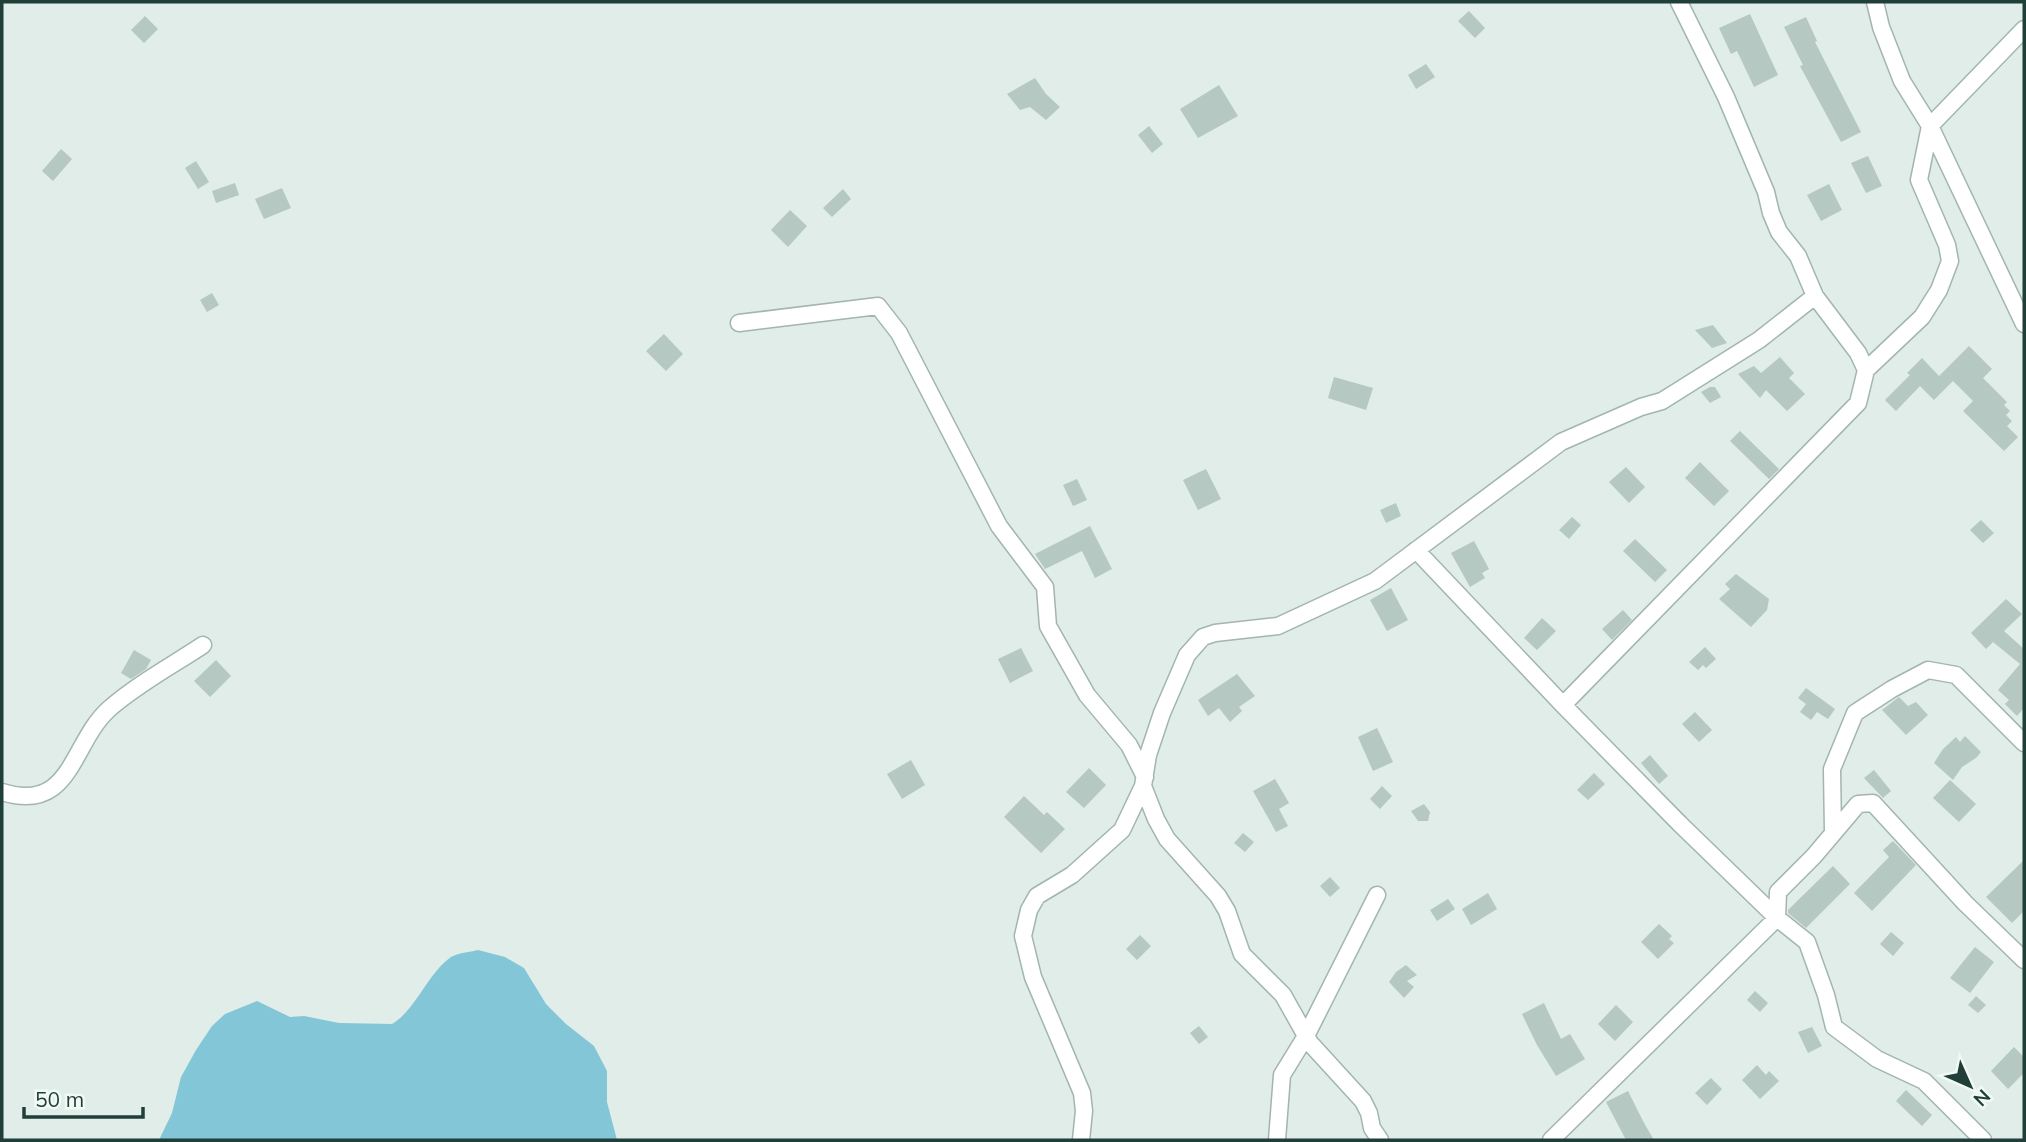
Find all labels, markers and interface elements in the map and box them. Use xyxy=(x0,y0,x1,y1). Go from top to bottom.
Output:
north arrow xyxy=(1935,1051,2005,1121)
scale bar xyxy=(24,1076,144,1120)
text: N xyxy=(1968,1084,1996,1112)
text: 50 m xyxy=(35,1086,84,1112)

